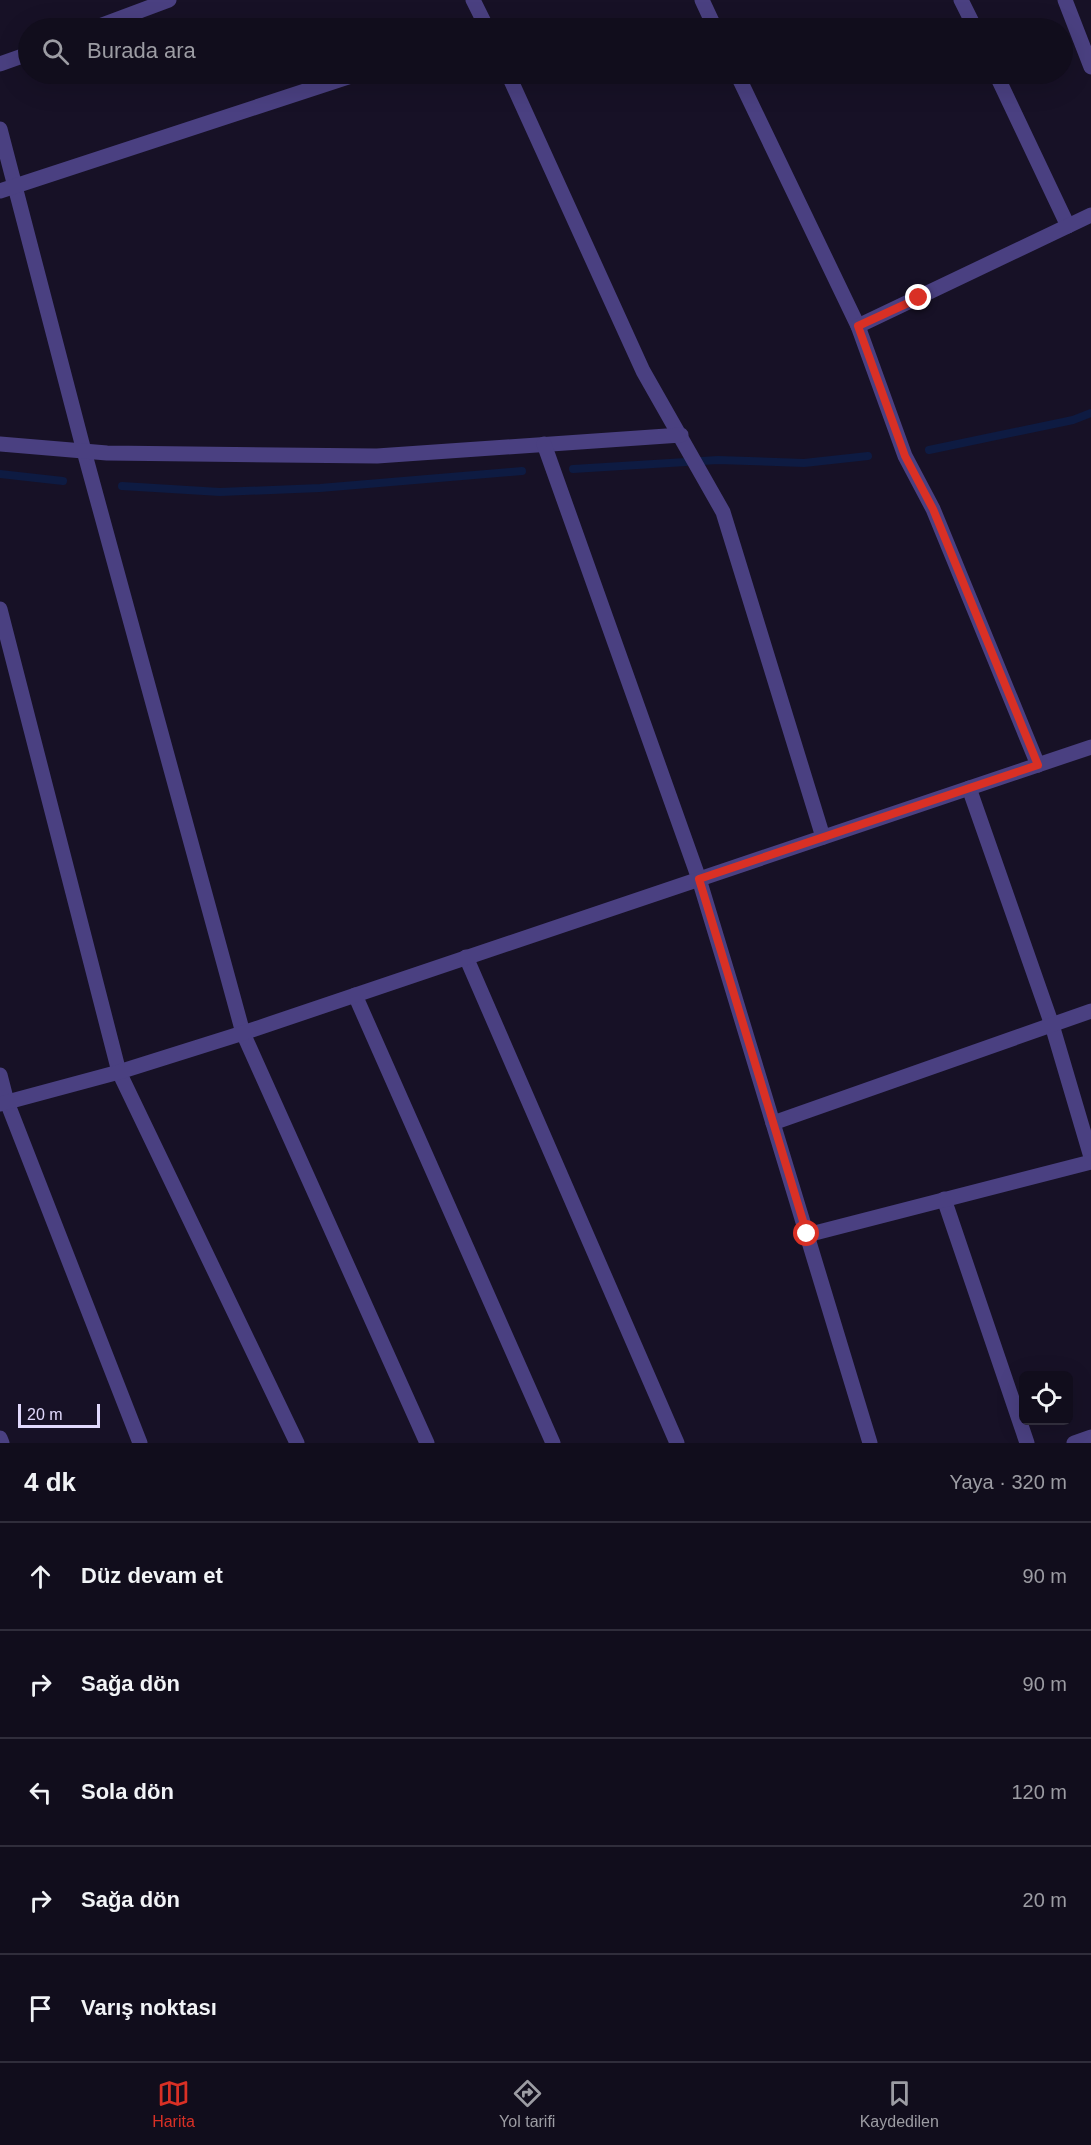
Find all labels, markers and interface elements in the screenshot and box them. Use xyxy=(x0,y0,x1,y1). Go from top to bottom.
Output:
search box xyxy=(18,18,1073,84)
icon: search xyxy=(39,35,72,68)
text: Burada ara xyxy=(87,38,196,63)
route end xyxy=(905,284,931,310)
route start xyxy=(793,1220,819,1246)
map controls xyxy=(1019,1371,1073,1425)
button: locate xyxy=(1019,1371,1073,1425)
scale bar xyxy=(18,1401,100,1428)
text: 20 m xyxy=(27,1406,63,1423)
text: 4 dk xyxy=(24,1467,76,1497)
text: Yaya · 320 m xyxy=(950,1471,1067,1493)
icon: ahead xyxy=(24,1560,57,1593)
text: Düz devam et xyxy=(81,1563,223,1588)
text: 90 m xyxy=(1023,1565,1067,1587)
icon: right xyxy=(24,1668,57,1701)
text: Sağa dön xyxy=(81,1671,180,1696)
text: 90 m xyxy=(1023,1673,1067,1695)
icon: left xyxy=(24,1776,57,1809)
text: Sola dön xyxy=(81,1779,174,1804)
text: 120 m xyxy=(1011,1781,1067,1803)
icon: right xyxy=(24,1884,57,1917)
text: Sağa dön xyxy=(81,1887,180,1912)
text: 20 m xyxy=(1023,1889,1067,1911)
icon: arrive xyxy=(24,1992,57,2025)
text: Varış noktası xyxy=(81,1995,217,2020)
tab: Harita xyxy=(152,2077,195,2131)
tab: Yol tarifi xyxy=(499,2077,555,2131)
tab: Kaydedilen xyxy=(860,2077,939,2131)

